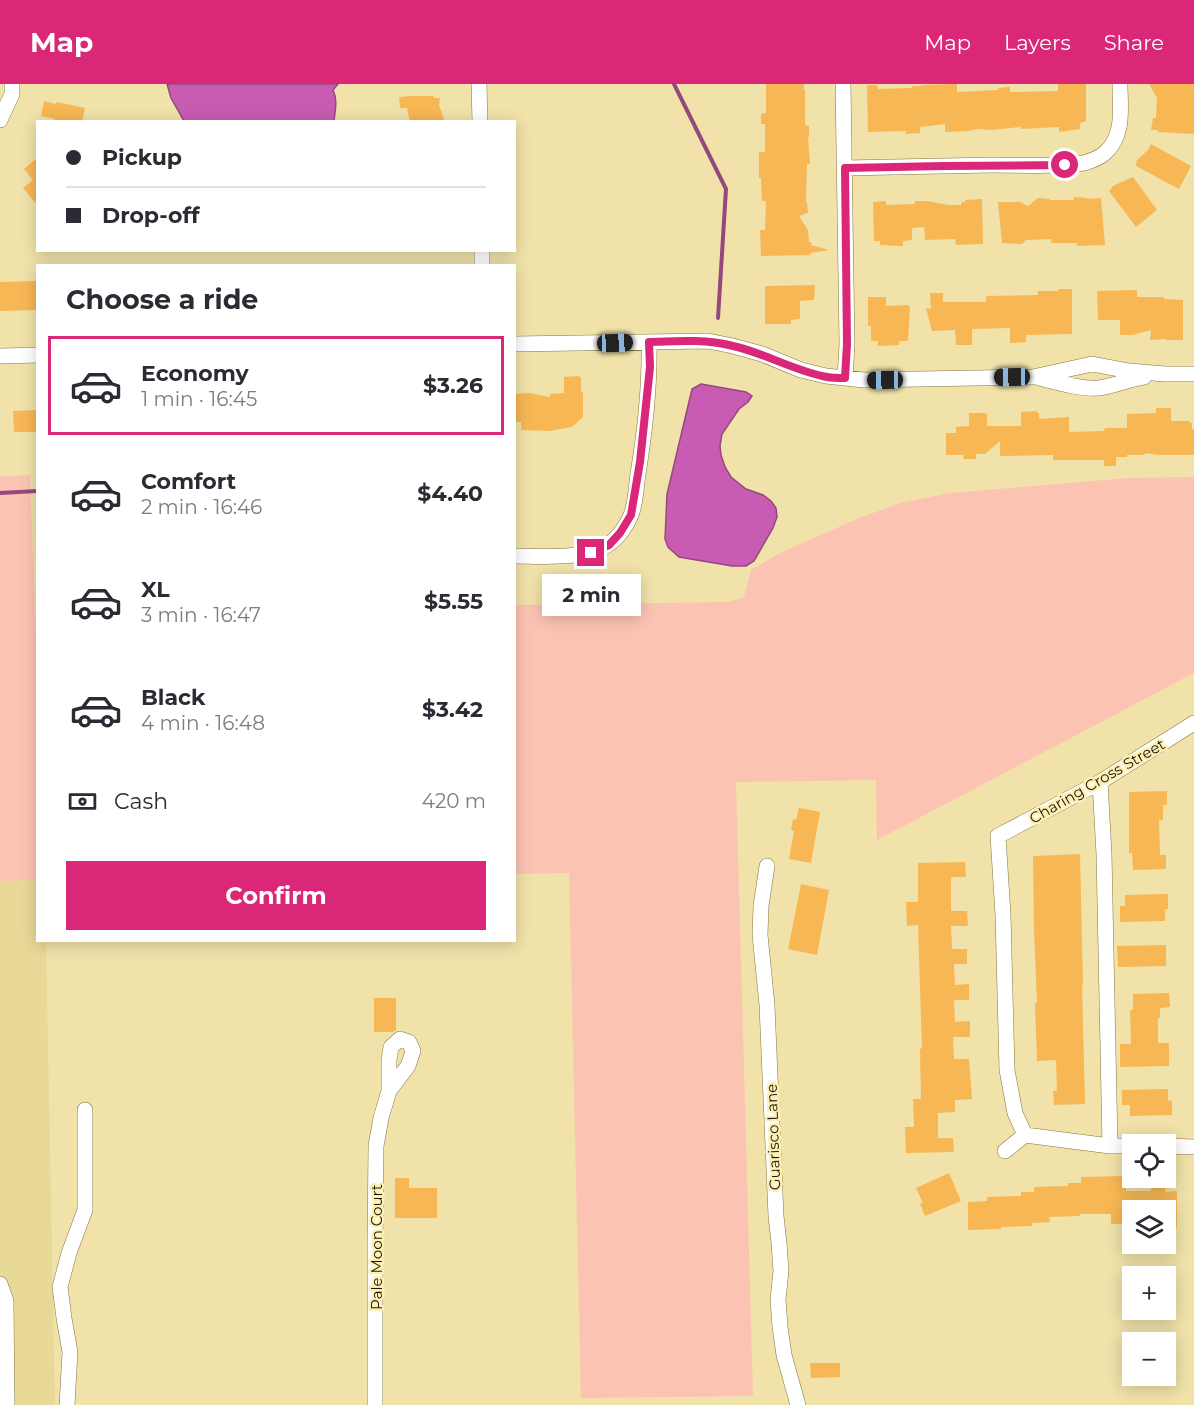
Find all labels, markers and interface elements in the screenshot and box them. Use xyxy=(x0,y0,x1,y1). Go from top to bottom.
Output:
text: Map xyxy=(30,25,93,59)
text: Map xyxy=(924,30,971,55)
text: Layers xyxy=(1004,30,1071,55)
text: Share xyxy=(1104,30,1164,55)
text: Pickup xyxy=(102,144,182,171)
route start xyxy=(1051,151,1078,178)
text: Drop-off xyxy=(102,202,200,229)
text: Choose a ride xyxy=(66,283,258,316)
car xyxy=(597,333,633,353)
icon: car xyxy=(69,359,123,413)
text: Economy xyxy=(141,360,249,387)
car xyxy=(994,368,1030,386)
car xyxy=(867,371,903,389)
text: $3.26 xyxy=(423,372,483,399)
text: 1 min · 16:45 xyxy=(141,387,257,411)
icon: car xyxy=(69,467,123,521)
text: Comfort xyxy=(141,468,236,495)
text: $4.40 xyxy=(417,480,483,507)
text: 2 min · 16:46 xyxy=(141,495,262,519)
route end xyxy=(577,539,604,566)
callout: 2 min xyxy=(542,574,640,616)
icon: car xyxy=(69,575,123,629)
text: XL xyxy=(141,576,170,603)
text: 2 min xyxy=(562,583,621,607)
text: $5.55 xyxy=(424,588,483,615)
text: 3 min · 16:47 xyxy=(141,603,261,627)
icon: car xyxy=(69,683,123,737)
text: Black xyxy=(141,684,205,711)
text: $3.42 xyxy=(422,696,483,723)
text: 4 min · 16:48 xyxy=(141,711,265,735)
street label: Charing Cross Street xyxy=(1026,734,1168,828)
icon: cash xyxy=(66,785,99,818)
text: Cash xyxy=(114,788,168,815)
text: 420 m xyxy=(422,789,486,813)
button: Confirm xyxy=(66,861,486,930)
street label: Guarisco Lane xyxy=(762,1084,784,1190)
map controls xyxy=(1122,1134,1176,1386)
button: locate xyxy=(1122,1134,1176,1188)
street label: Pale Moon Court xyxy=(367,1184,386,1310)
button: layers xyxy=(1122,1200,1176,1254)
button: + xyxy=(1122,1266,1176,1320)
button: − xyxy=(1122,1332,1176,1386)

